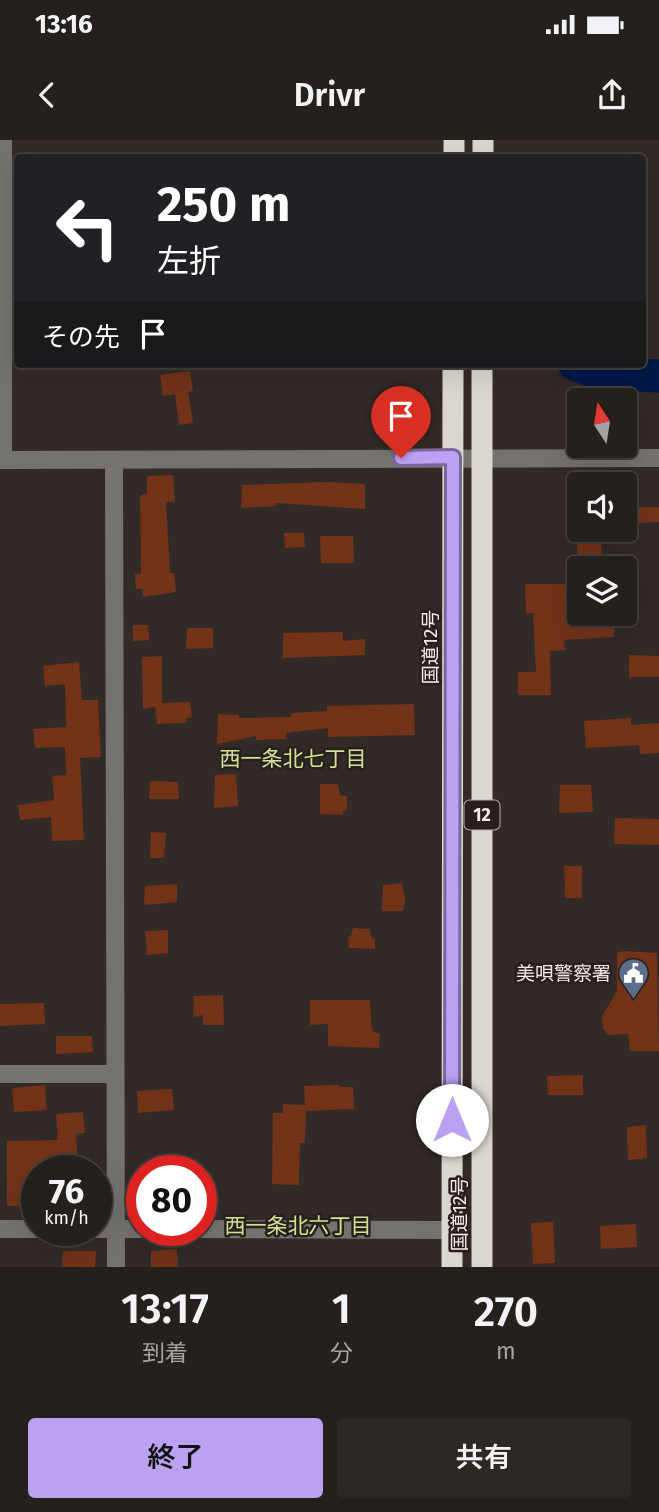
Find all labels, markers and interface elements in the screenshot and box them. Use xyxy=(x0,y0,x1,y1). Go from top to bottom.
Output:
text: 13:16 xyxy=(35,9,93,40)
icon: back xyxy=(28,76,66,114)
text: Drivr xyxy=(294,76,365,114)
icon: share xyxy=(593,76,631,114)
text: 250 m xyxy=(157,175,290,234)
icon: left xyxy=(42,182,133,273)
text: 左折 xyxy=(157,242,221,280)
icon: arrive xyxy=(134,315,172,353)
text: その先 xyxy=(42,322,120,353)
pin xyxy=(371,386,431,458)
north arrow xyxy=(567,388,637,458)
map controls xyxy=(567,388,637,626)
icon: arrive xyxy=(382,397,420,435)
button: sound xyxy=(567,472,637,542)
button: layers xyxy=(567,556,637,626)
street label: 国道12号 xyxy=(419,610,442,684)
district label: 西一条北七丁目 xyxy=(220,746,367,772)
road number: 12 xyxy=(464,800,500,830)
public building icon: 美唄警察署 xyxy=(617,956,651,1000)
place label: 美唄警察署 xyxy=(516,962,611,985)
position arrow xyxy=(415,1083,489,1157)
speed limit sign: 80 xyxy=(126,1155,217,1246)
text: 76 xyxy=(49,1170,84,1212)
street label: 国道12号 xyxy=(448,1177,471,1251)
text: km/h xyxy=(44,1207,89,1229)
district label: 西一条北六丁目 xyxy=(225,1213,372,1239)
text: 13:17 xyxy=(121,1284,209,1334)
text: 1 xyxy=(332,1284,351,1334)
text: 270 xyxy=(474,1287,538,1337)
text: m xyxy=(496,1337,516,1365)
text: 到着 xyxy=(142,1339,188,1367)
text: 分 xyxy=(330,1339,353,1367)
button: 終了 xyxy=(28,1418,323,1498)
button: 共有 xyxy=(337,1418,631,1498)

